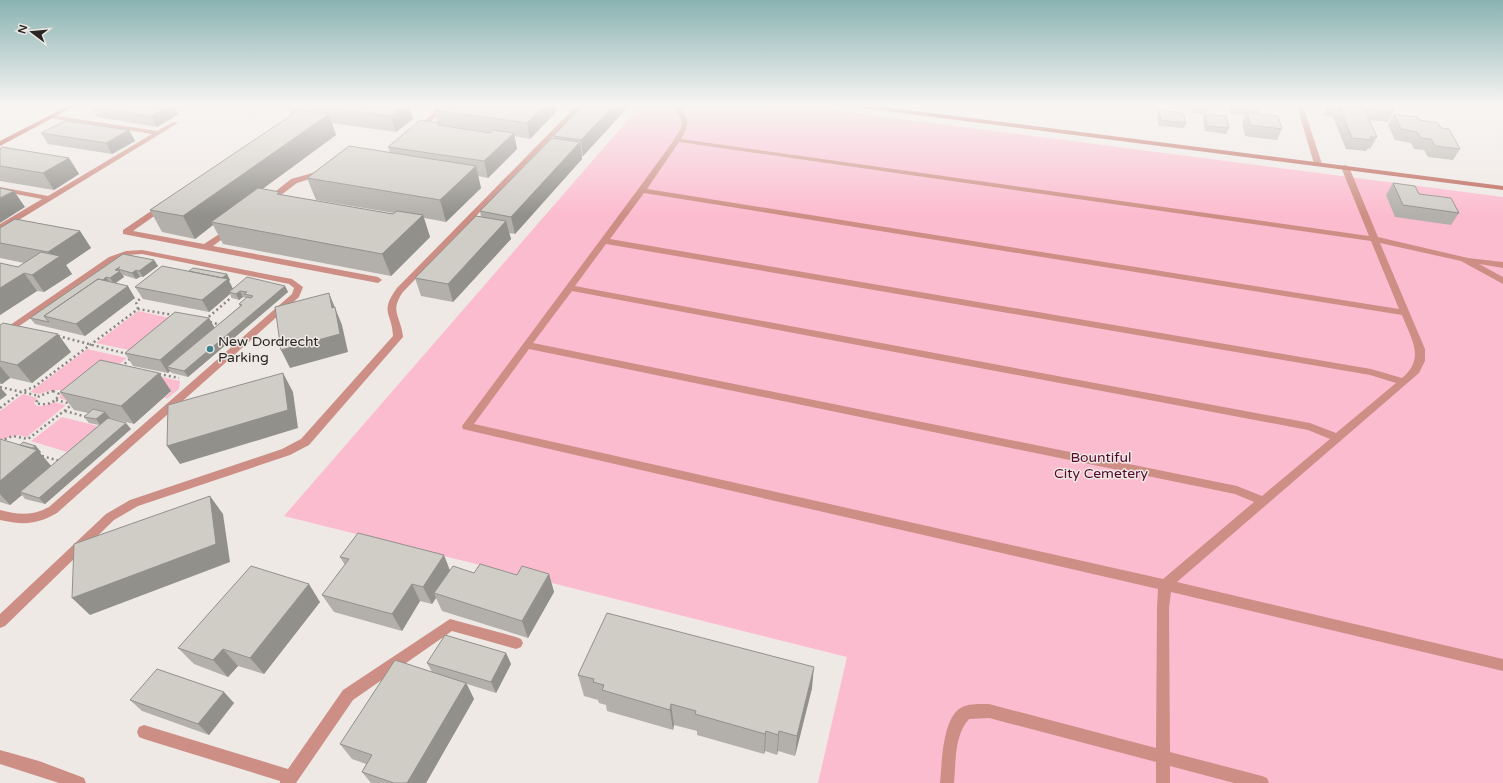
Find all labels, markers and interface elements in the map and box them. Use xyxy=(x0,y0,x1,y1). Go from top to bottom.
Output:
north arrow xyxy=(12,12,52,52)
text: N xyxy=(15,23,30,35)
place label: New Dordrecht Parking xyxy=(218,333,319,366)
marker: New Dordrecht Parking xyxy=(205,344,215,354)
park label: Bountiful City Cemetery xyxy=(1054,449,1148,482)

